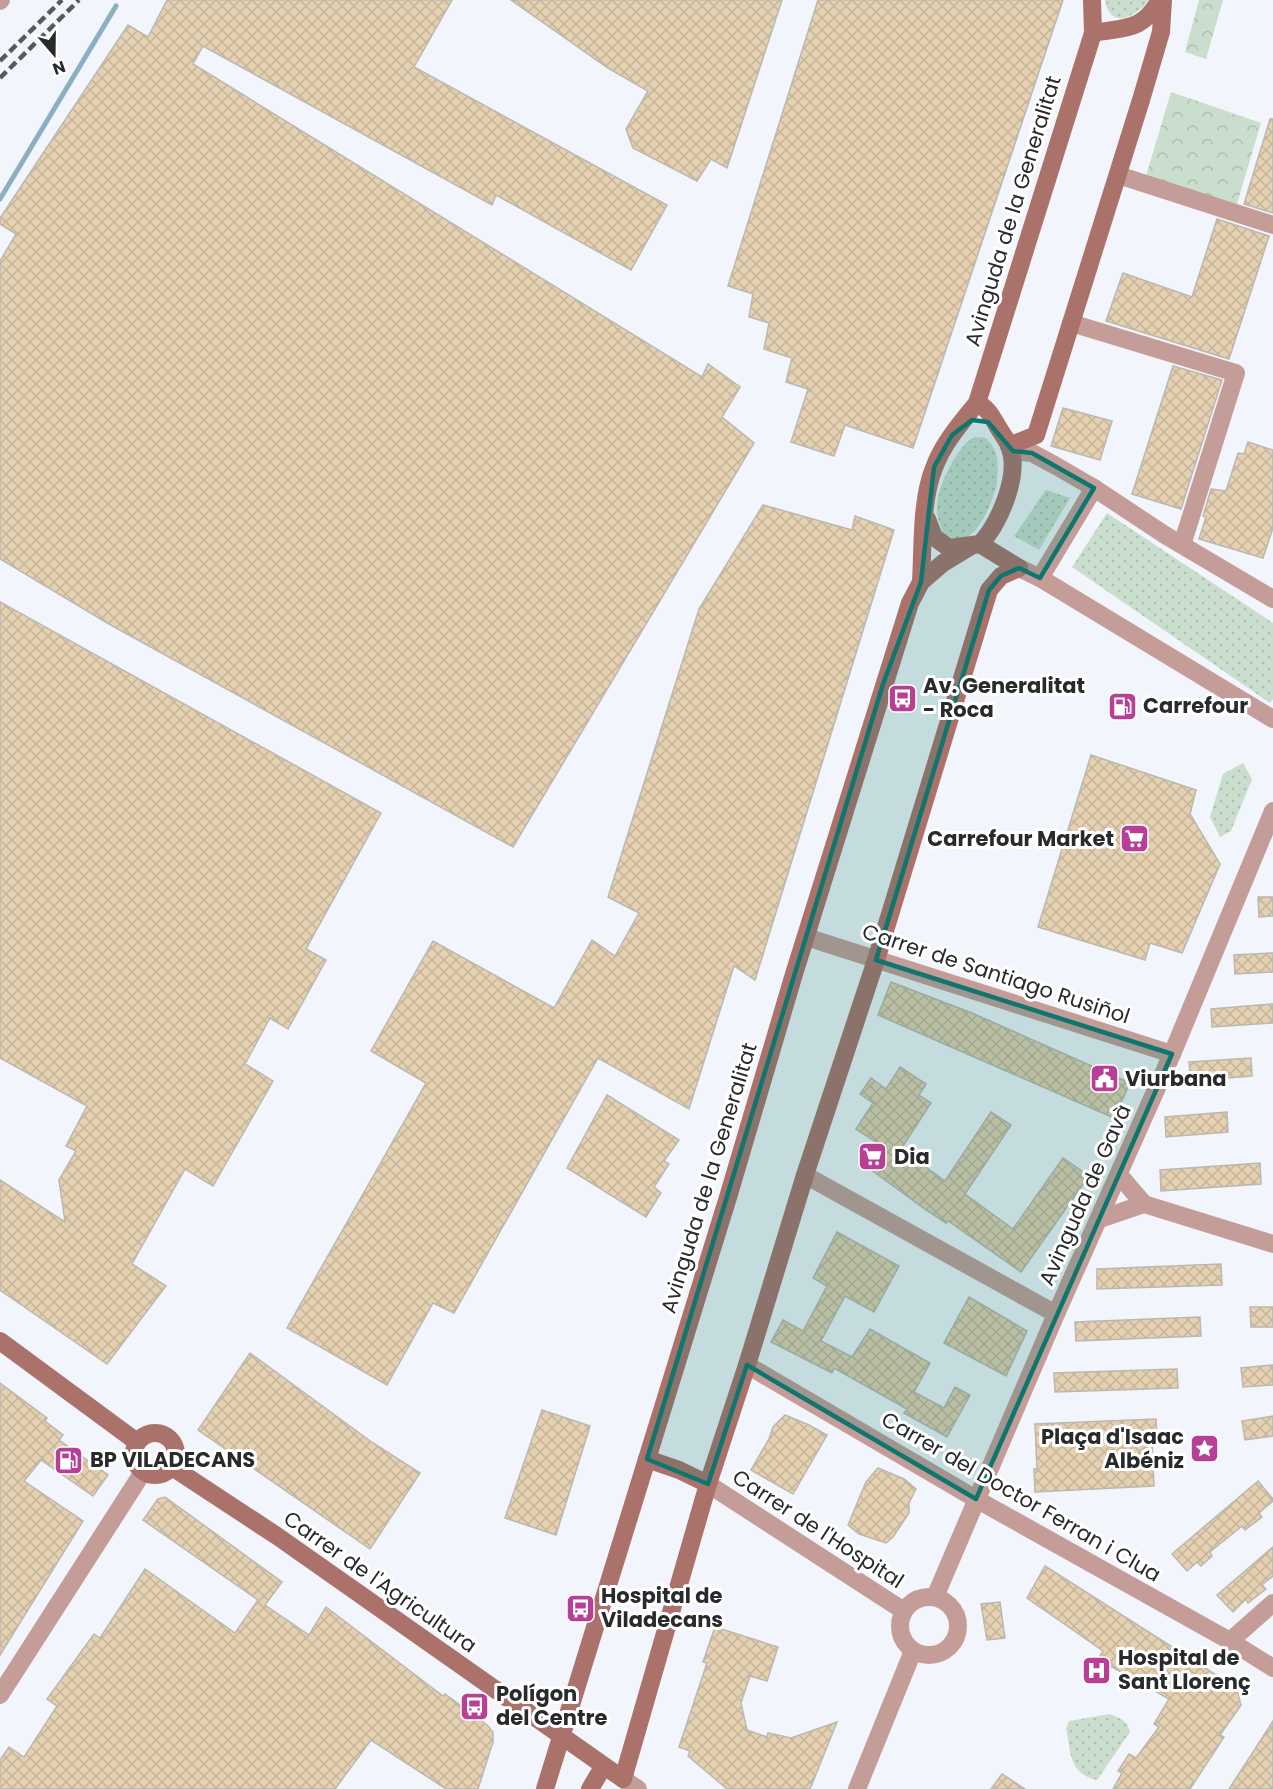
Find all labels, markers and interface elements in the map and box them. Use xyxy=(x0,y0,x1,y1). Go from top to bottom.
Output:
north arrow xyxy=(24,24,84,84)
text: N xyxy=(49,55,69,80)
street label: Avinguda de la Generalitat xyxy=(957,72,1068,350)
place label: Av. Generalitat - Roca xyxy=(923,671,1085,724)
bus stop icon: Av. Generalitat - Roca xyxy=(886,682,918,714)
fuel station icon: Carrefour xyxy=(1106,690,1138,722)
place label: Carrefour xyxy=(1143,691,1248,720)
supermarket icon: Carrefour Market xyxy=(1119,823,1151,855)
place label: Carrefour Market xyxy=(927,824,1114,853)
street label: Carrer de Santiago Rusiñol xyxy=(859,916,1134,1031)
street label: Avinguda de la Generalitat xyxy=(653,1039,764,1317)
public building icon: Viurbana xyxy=(1088,1063,1120,1095)
place label: Viurbana xyxy=(1125,1064,1227,1093)
street label: Avinguda de Gavà xyxy=(1032,1100,1138,1290)
supermarket icon: Dia xyxy=(857,1141,889,1173)
place label: Dia xyxy=(894,1142,930,1171)
street label: Carrer del Doctor Ferran i Clua xyxy=(876,1404,1166,1589)
place label: Plaça d'Isaac Albéniz xyxy=(1041,1422,1184,1475)
place icon: Plaça d'Isaac Albéniz xyxy=(1189,1433,1221,1465)
fuel station icon: BP VILADECANS xyxy=(53,1444,85,1476)
place label: BP VILADECANS xyxy=(90,1445,255,1474)
street label: Carrer de l'Hospital xyxy=(727,1462,910,1595)
street label: Carrer de l'Agricultura xyxy=(278,1504,483,1659)
place label: Hospital de Viladecans xyxy=(601,1581,723,1634)
bus stop icon: Hospital de Viladecans xyxy=(564,1592,596,1624)
place label: Hospital de Sant Llorenç xyxy=(1118,1643,1251,1696)
hospital icon: Hospital de Sant Llorenç xyxy=(1081,1654,1113,1686)
place label: Polígon del Centre xyxy=(496,1679,607,1732)
bus stop icon: Polígon del Centre xyxy=(459,1690,491,1722)

